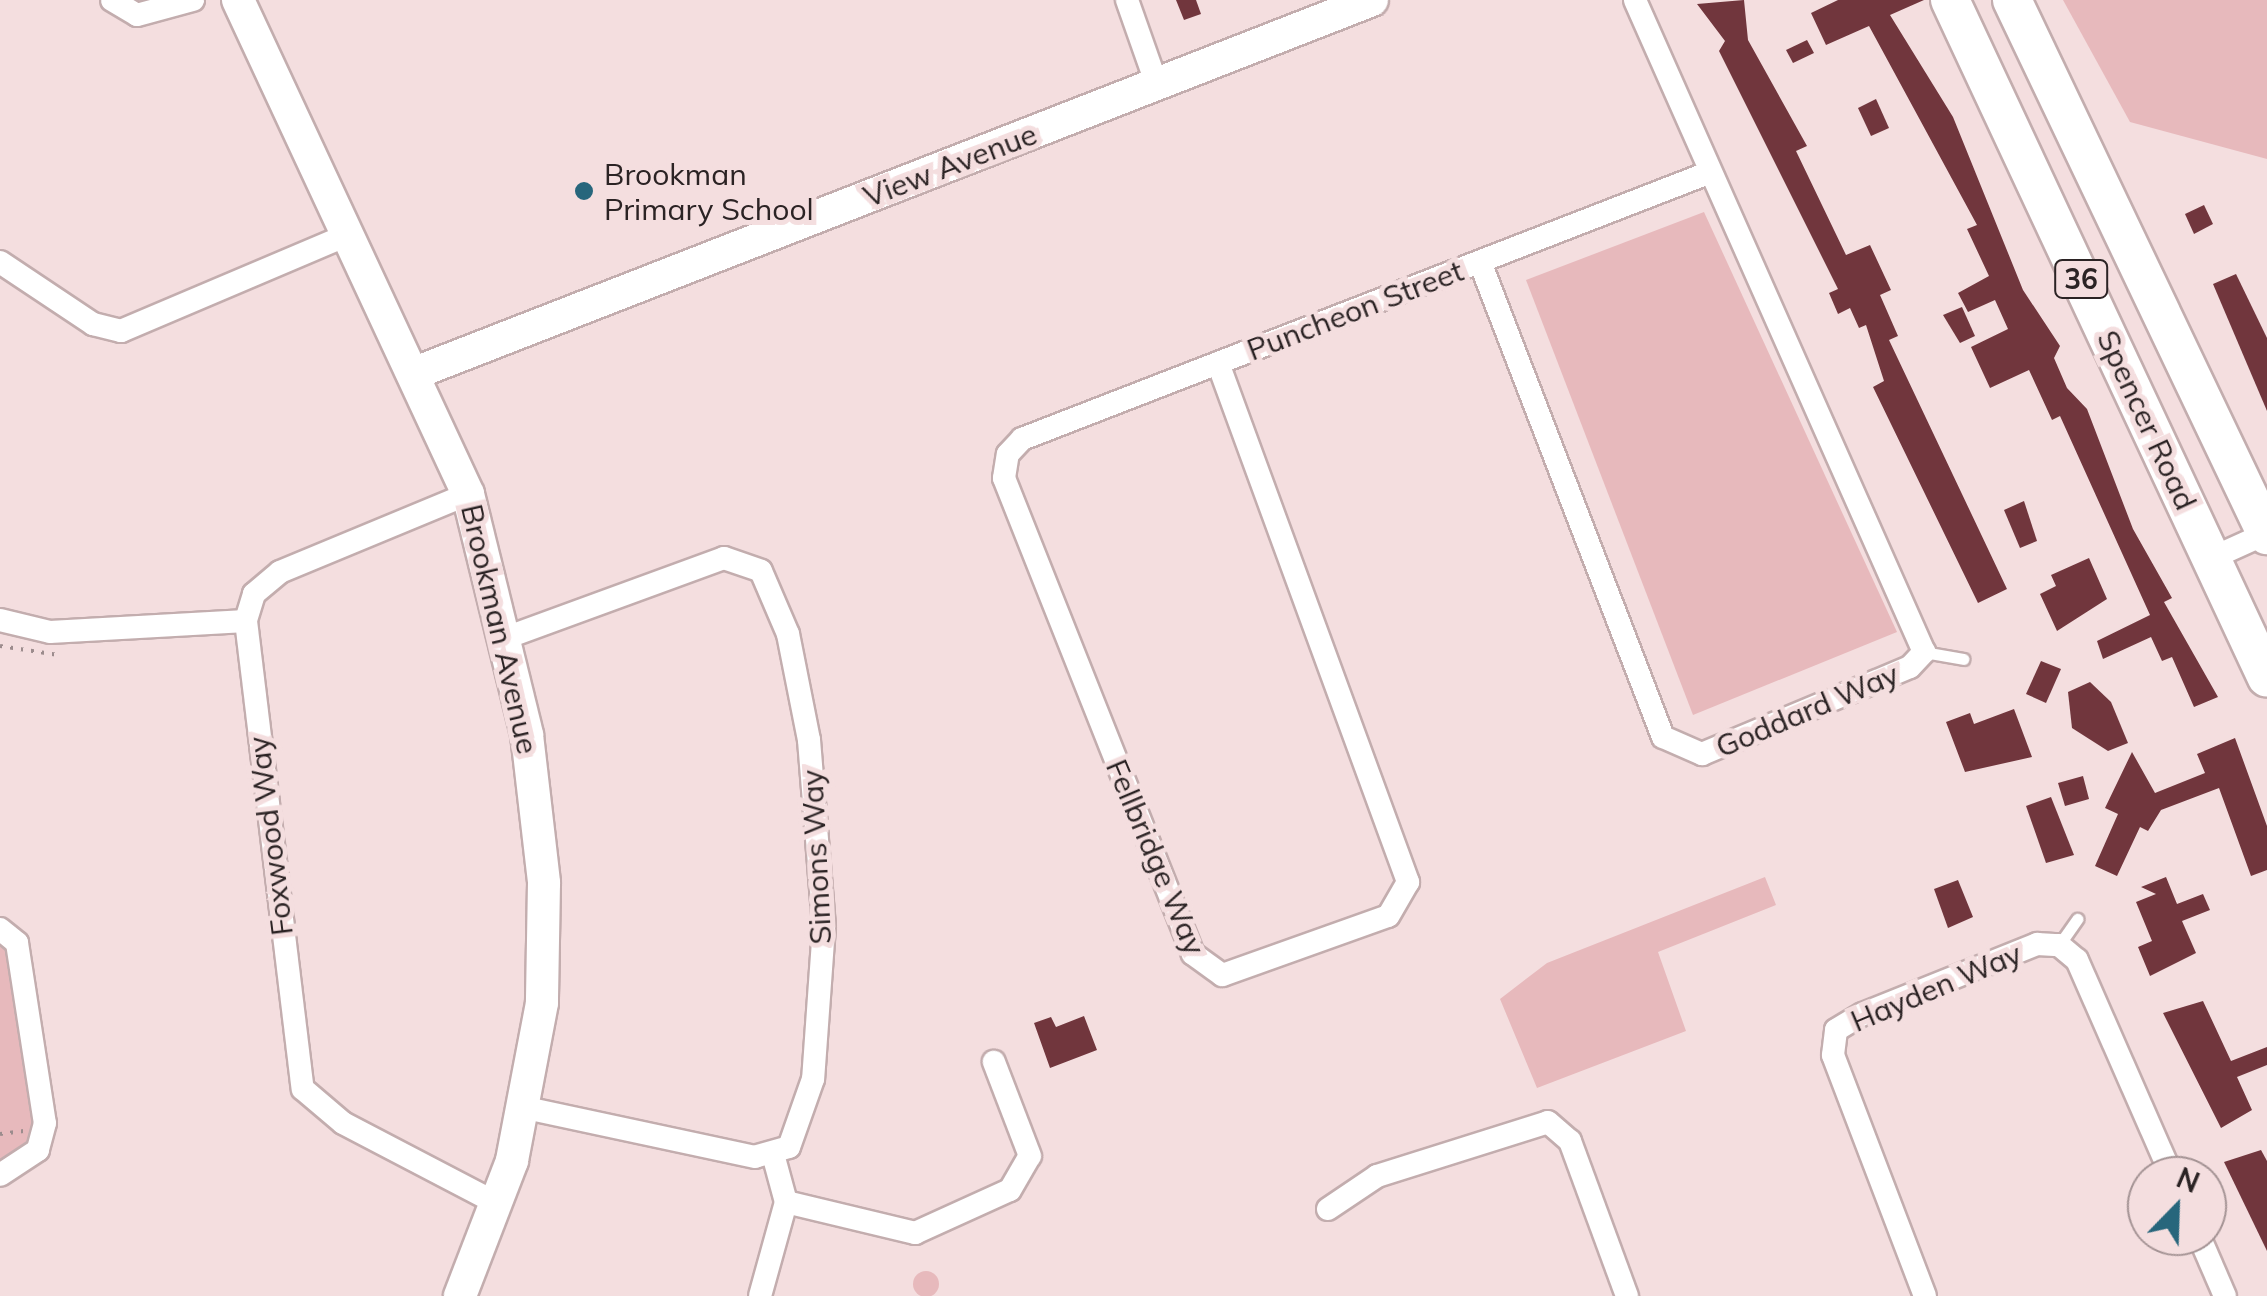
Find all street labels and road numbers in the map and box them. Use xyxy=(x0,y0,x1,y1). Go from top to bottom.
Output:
street label: View Avenue xyxy=(858,115,1042,215)
street label: Puncheon Street xyxy=(1242,252,1468,368)
road number: 36 xyxy=(2054,256,2108,302)
street label: Spencer Road xyxy=(2090,325,2204,515)
street label: Brookman Avenue xyxy=(454,501,546,757)
street label: Goddard Way xyxy=(1710,655,1904,765)
street label: Foxwood Way xyxy=(240,734,300,938)
street label: Fellbridge Way xyxy=(1099,754,1213,960)
street label: Simons Way xyxy=(793,769,839,945)
street label: Hayden Way xyxy=(1845,935,2027,1039)

